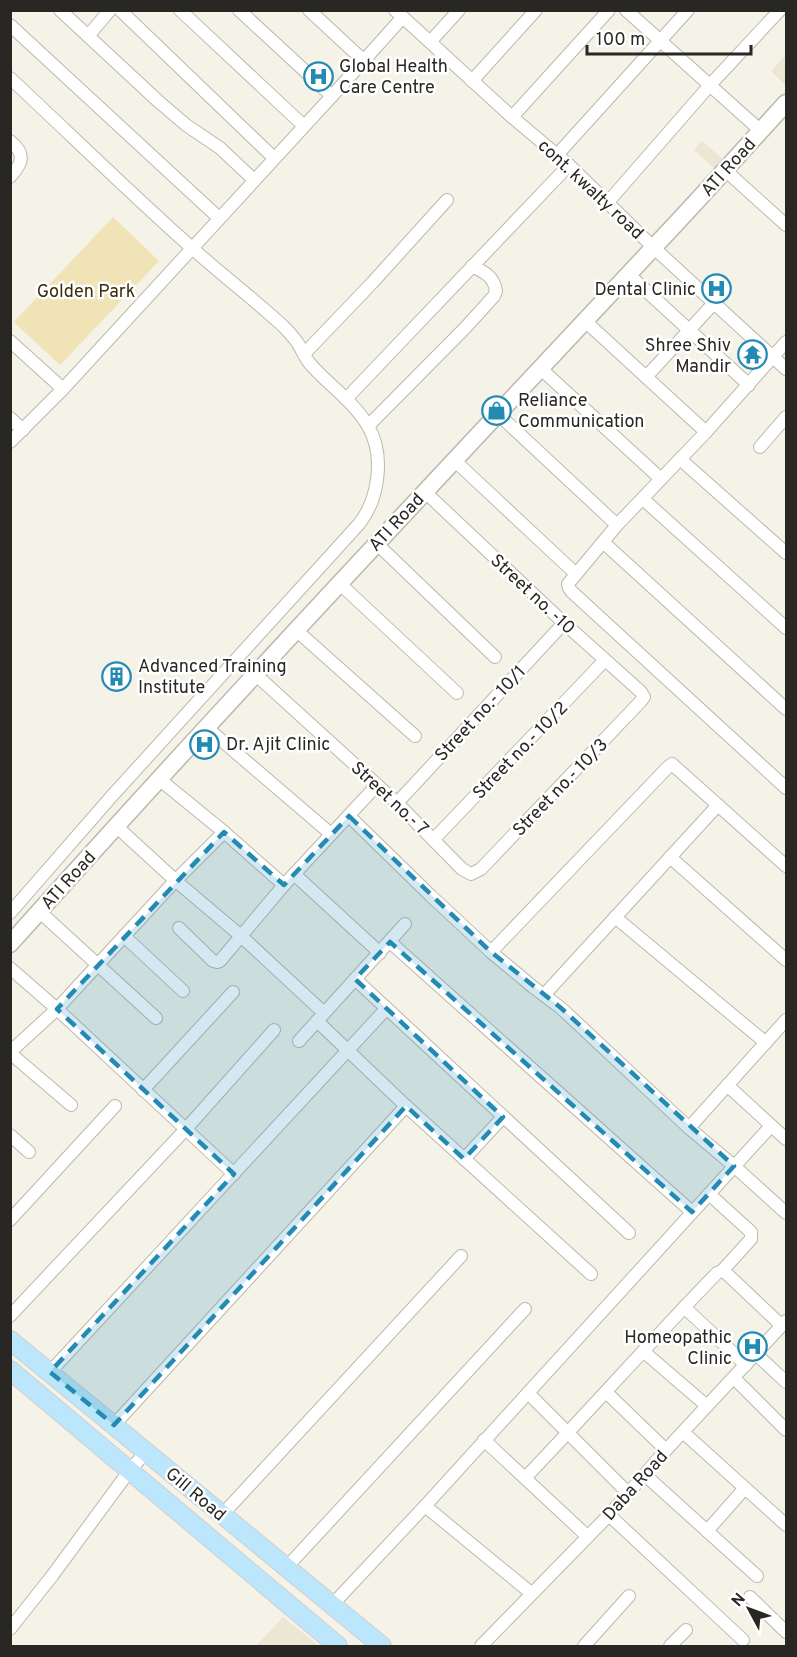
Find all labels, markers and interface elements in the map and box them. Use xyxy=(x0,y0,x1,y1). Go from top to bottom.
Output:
scale bar xyxy=(587,18,750,56)
text: 100 m xyxy=(596,29,645,52)
place label: Global Health Care Centre xyxy=(339,56,448,100)
hospital icon: Global Health Care Centre xyxy=(302,60,334,92)
street label: ATI Road xyxy=(697,134,762,202)
street label: cont. kwalty road xyxy=(532,135,648,245)
hospital icon: Dental Clinic xyxy=(701,273,733,305)
place label: Dental Clinic xyxy=(594,279,696,302)
park label: Golden Park xyxy=(37,281,135,304)
place label: Shree Shiv Mandir xyxy=(645,335,731,379)
temple icon: Shree Shiv Mandir xyxy=(736,339,768,371)
place label: Reliance Communication xyxy=(518,390,645,434)
shop icon: Reliance Communication xyxy=(481,394,513,426)
street label: ATI Road xyxy=(364,489,430,557)
street label: Street no. -10 xyxy=(485,550,579,640)
place label: Advanced Training Institute xyxy=(138,656,287,700)
building icon: Advanced Training Institute xyxy=(101,660,133,692)
street label: Street no.- 10/1 xyxy=(431,661,532,767)
street label: Street no.- 10/2 xyxy=(468,697,574,805)
hospital icon: Dr. Ajit Clinic xyxy=(189,728,221,760)
place label: Dr. Ajit Clinic xyxy=(226,734,330,757)
street label: Street no.- 10/3 xyxy=(509,734,614,842)
street label: Street no.- 7 xyxy=(345,757,433,841)
street label: ATI Road xyxy=(37,847,102,915)
place label: Homeopathic Clinic xyxy=(624,1327,732,1371)
hospital icon: Homeopathic Clinic xyxy=(737,1331,769,1363)
street label: Daba Road xyxy=(598,1446,674,1526)
street label: Gill Road xyxy=(160,1463,230,1527)
north arrow xyxy=(719,1579,779,1639)
text: N xyxy=(728,1590,751,1611)

